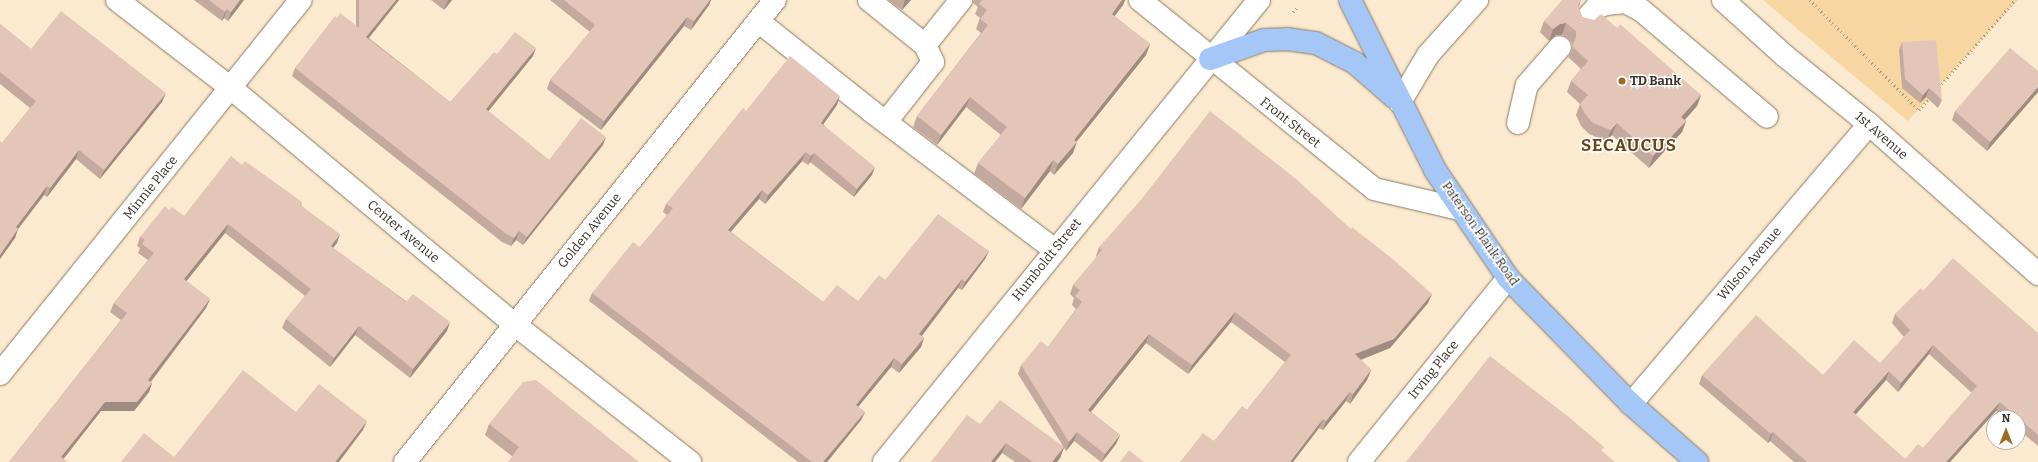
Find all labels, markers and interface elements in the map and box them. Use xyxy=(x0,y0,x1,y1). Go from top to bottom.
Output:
place label: TD Bank xyxy=(1630,73,1681,89)
marker: TD Bank xyxy=(1617,76,1627,86)
street label: Front Street xyxy=(1257,95,1323,151)
street label: 1st Avenue xyxy=(1852,109,1910,163)
district label: SECAUCUS xyxy=(1581,136,1677,156)
street label: Minnie Place xyxy=(121,153,181,223)
street label: Paterson Plank Road xyxy=(1438,179,1522,289)
street label: Golden Avenue xyxy=(555,190,625,272)
street label: Center Avenue xyxy=(364,197,442,267)
street label: Humboldt Street xyxy=(1009,216,1085,304)
street label: Wilson Avenue xyxy=(1715,224,1785,304)
street label: Irving Place xyxy=(1406,338,1462,402)
north arrow xyxy=(1986,410,2026,450)
text: N xyxy=(2002,412,2010,425)

